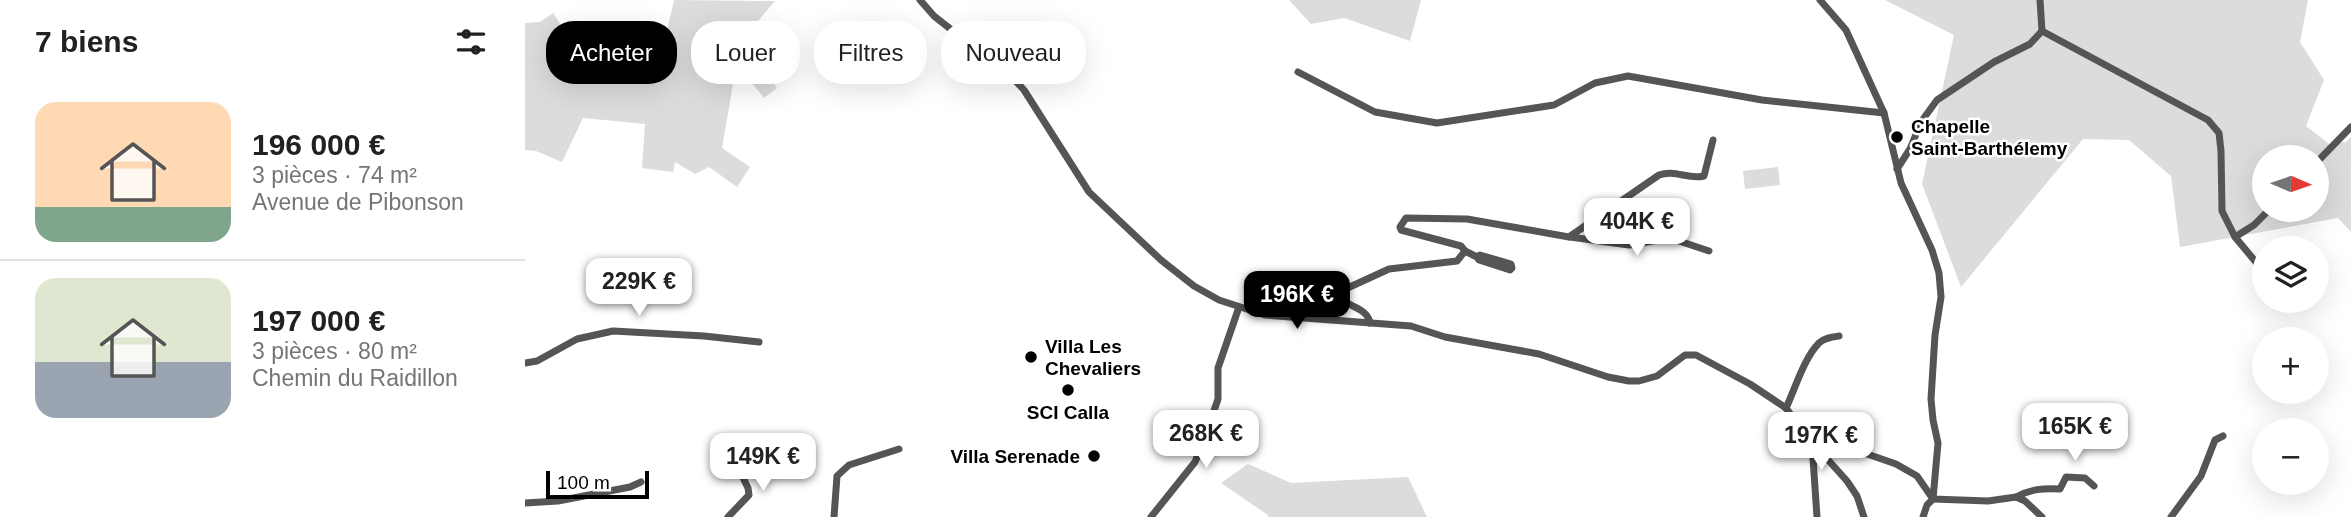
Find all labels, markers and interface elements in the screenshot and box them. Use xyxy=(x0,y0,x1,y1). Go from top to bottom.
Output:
chip: Acheter xyxy=(546,21,677,84)
chip: Louer xyxy=(691,21,800,84)
chip: Filtres xyxy=(814,21,927,84)
chip: Nouveau xyxy=(941,21,1086,84)
icon: filters xyxy=(452,23,490,61)
text: 7 biens xyxy=(35,25,138,58)
place label: Chapelle Saint-Barthélemy xyxy=(1911,116,2068,159)
text: 196 000 € xyxy=(252,128,385,161)
marker: Chapelle Saint-Barthélemy xyxy=(1889,129,1905,145)
icon: home xyxy=(91,130,175,214)
north arrow xyxy=(2252,145,2329,222)
map controls xyxy=(2252,145,2329,495)
text: 3 pièces · 74 m² xyxy=(252,162,417,188)
text: Avenue de Pibonson xyxy=(252,189,464,215)
pin: 404K € xyxy=(1580,198,1694,258)
text: 404K € xyxy=(1600,208,1674,234)
button: layers xyxy=(2252,236,2329,313)
pin: 229K € xyxy=(582,258,696,318)
text: 229K € xyxy=(602,268,676,294)
pin: 196K € xyxy=(1240,272,1354,331)
text: 196K € xyxy=(1260,281,1334,307)
text: 197 000 € xyxy=(252,304,385,337)
icon: home xyxy=(91,306,175,390)
button: + xyxy=(2252,327,2329,404)
place label: Villa Les Chevaliers xyxy=(1045,336,1141,379)
text: 3 pièces · 80 m² xyxy=(252,338,417,364)
marker: Villa Les Chevaliers xyxy=(1023,349,1039,365)
text: Chemin du Raidillon xyxy=(252,365,458,391)
marker: SCI Calla xyxy=(1060,382,1076,398)
place label: SCI Calla xyxy=(1027,402,1110,423)
pin: 165K € xyxy=(2018,404,2132,463)
pin: 268K € xyxy=(1149,410,1263,470)
pin: 197K € xyxy=(1764,412,1878,472)
text: 165K € xyxy=(2038,413,2112,439)
button: − xyxy=(2252,418,2329,495)
text: 268K € xyxy=(1169,420,1243,446)
text: 197K € xyxy=(1784,422,1858,448)
pin: 149K € xyxy=(706,434,820,493)
text: 149K € xyxy=(726,443,800,469)
place label: Villa Serenade xyxy=(950,446,1080,467)
marker: Villa Serenade xyxy=(1086,448,1102,464)
scale bar xyxy=(546,468,649,500)
text: 100 m xyxy=(557,472,610,493)

